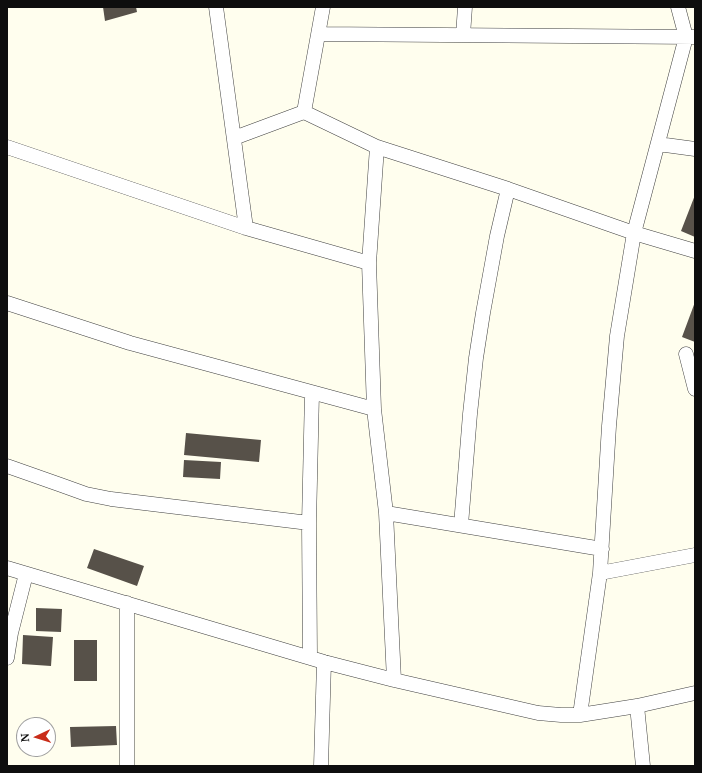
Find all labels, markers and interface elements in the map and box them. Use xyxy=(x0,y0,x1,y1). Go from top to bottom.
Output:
north arrow xyxy=(16,717,56,757)
text: N xyxy=(17,733,32,743)

